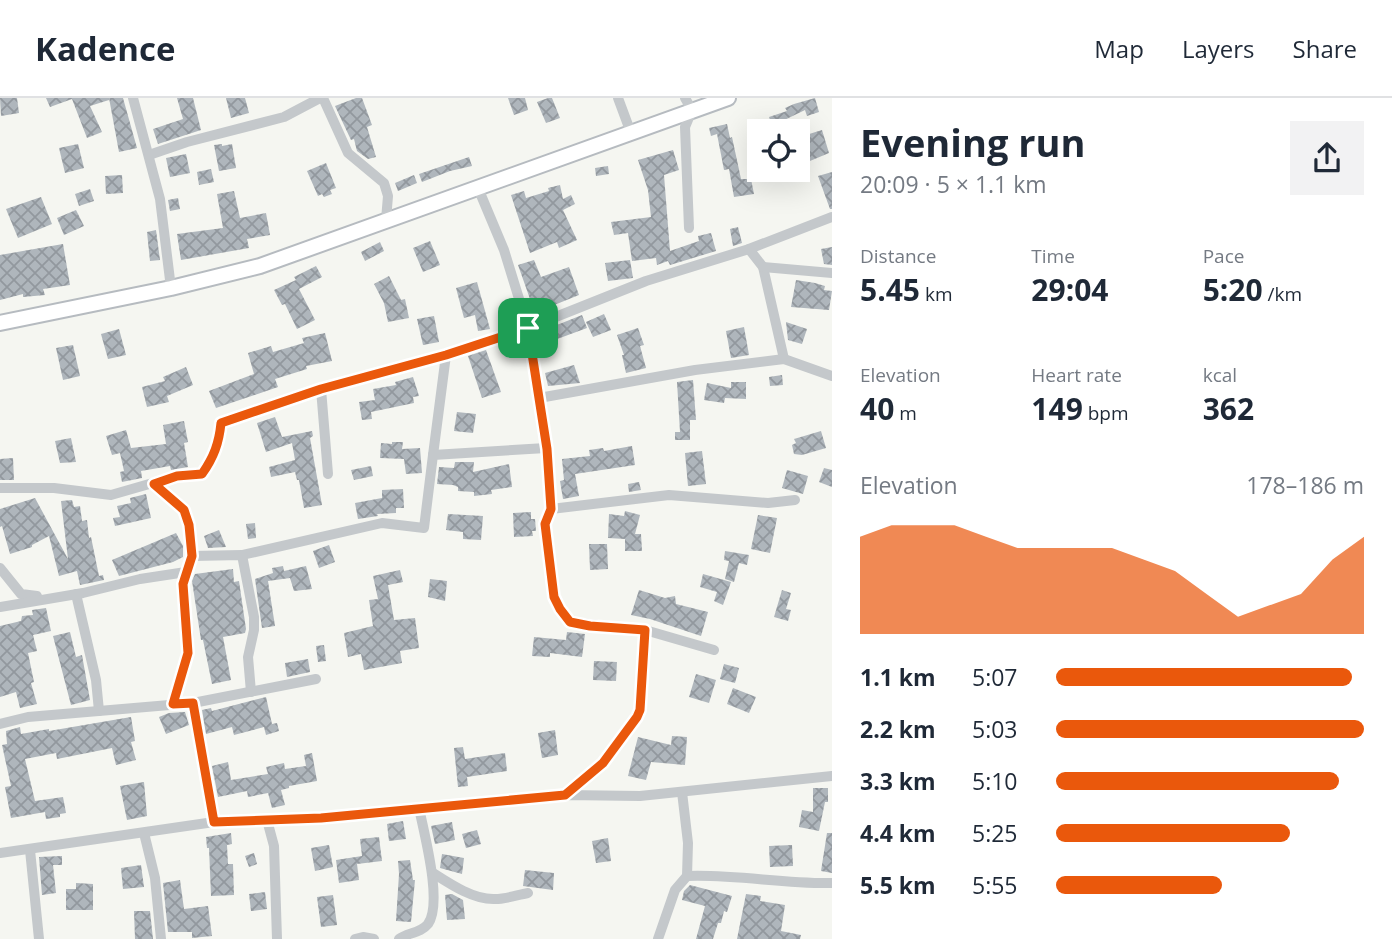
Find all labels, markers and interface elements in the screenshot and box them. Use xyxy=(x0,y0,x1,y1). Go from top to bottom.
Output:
text: Kadence xyxy=(35,26,175,71)
text: Map xyxy=(1094,32,1144,65)
text: Layers xyxy=(1182,32,1255,65)
text: Share xyxy=(1293,32,1357,65)
text: Evening run xyxy=(860,116,1085,168)
map controls xyxy=(747,119,810,182)
button: locate xyxy=(747,119,810,182)
button: share xyxy=(1290,121,1364,195)
text: 20:09 · 5 × 1.1 km xyxy=(860,168,1047,200)
text: Distance xyxy=(860,243,936,269)
text: Time xyxy=(1031,243,1075,269)
text: Pace xyxy=(1203,243,1244,269)
text: 5.45 xyxy=(860,269,920,310)
text: 29:04 xyxy=(1031,269,1109,310)
text: 5:20 xyxy=(1203,269,1263,310)
text: km xyxy=(920,281,953,307)
text: /km xyxy=(1263,281,1302,307)
pin xyxy=(498,298,558,358)
icon: arrive xyxy=(509,309,547,347)
text: Elevation xyxy=(860,362,941,388)
text: Heart rate xyxy=(1031,362,1122,388)
text: kcal xyxy=(1203,362,1237,388)
text: 40 xyxy=(860,388,894,429)
text: 149 xyxy=(1031,388,1083,429)
text: 362 xyxy=(1203,388,1254,429)
text: m xyxy=(894,400,917,426)
text: bpm xyxy=(1083,400,1129,426)
text: Elevation xyxy=(860,469,958,501)
text: 178–186 m xyxy=(1246,469,1364,501)
text: 1.1 km xyxy=(860,661,936,693)
text: 5:07 xyxy=(972,661,1018,693)
text: 2.2 km xyxy=(860,713,936,745)
text: 5:03 xyxy=(972,713,1018,745)
text: 3.3 km xyxy=(860,765,936,797)
text: 5:10 xyxy=(972,765,1018,797)
text: 4.4 km xyxy=(860,817,936,849)
text: 5:25 xyxy=(972,817,1018,849)
text: 5.5 km xyxy=(860,869,936,901)
text: 5:55 xyxy=(972,869,1018,901)

